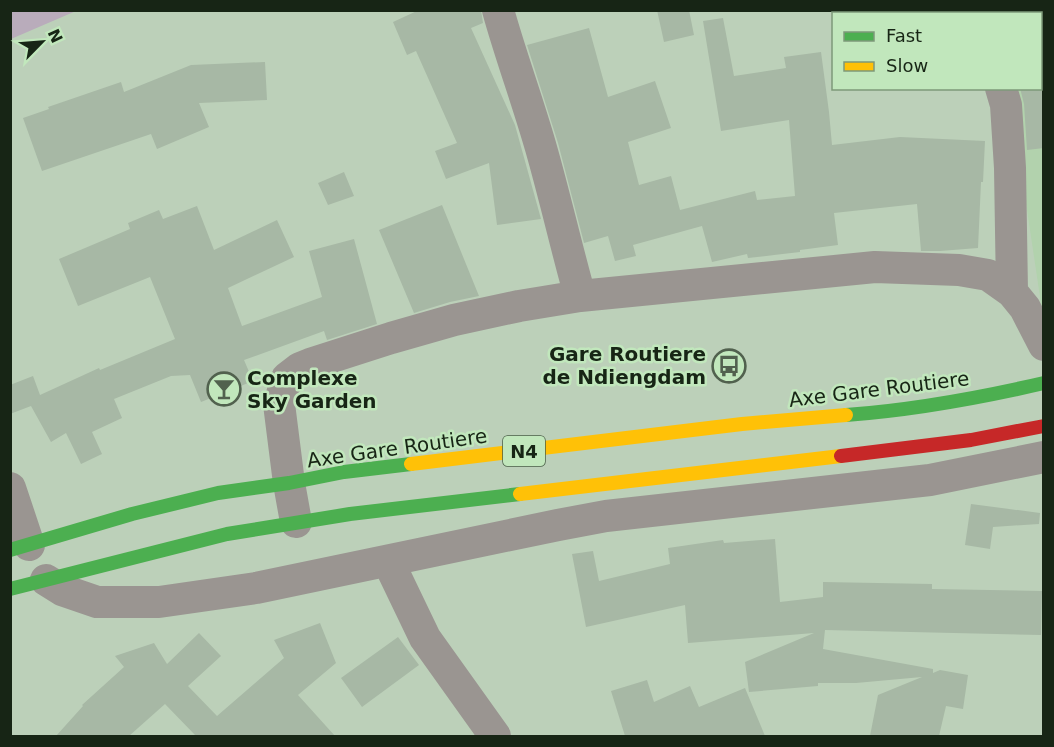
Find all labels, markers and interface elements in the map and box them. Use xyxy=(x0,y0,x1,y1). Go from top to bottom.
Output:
north arrow xyxy=(12,12,72,72)
legend xyxy=(832,12,1042,90)
text: Fast xyxy=(886,25,922,46)
text: N xyxy=(44,26,67,46)
text: Slow xyxy=(886,55,928,76)
place label: Gare Routiere de Ndiengdam xyxy=(542,342,706,389)
bus stop icon: Gare Routiere de Ndiengdam xyxy=(711,348,747,384)
place label: Complexe Sky Garden xyxy=(247,366,377,413)
street label: Axe Gare Routiere xyxy=(787,366,971,412)
bar icon: Complexe Sky Garden xyxy=(206,371,242,407)
street label: Axe Gare Routiere xyxy=(305,423,489,473)
road number: N4 xyxy=(503,436,545,466)

